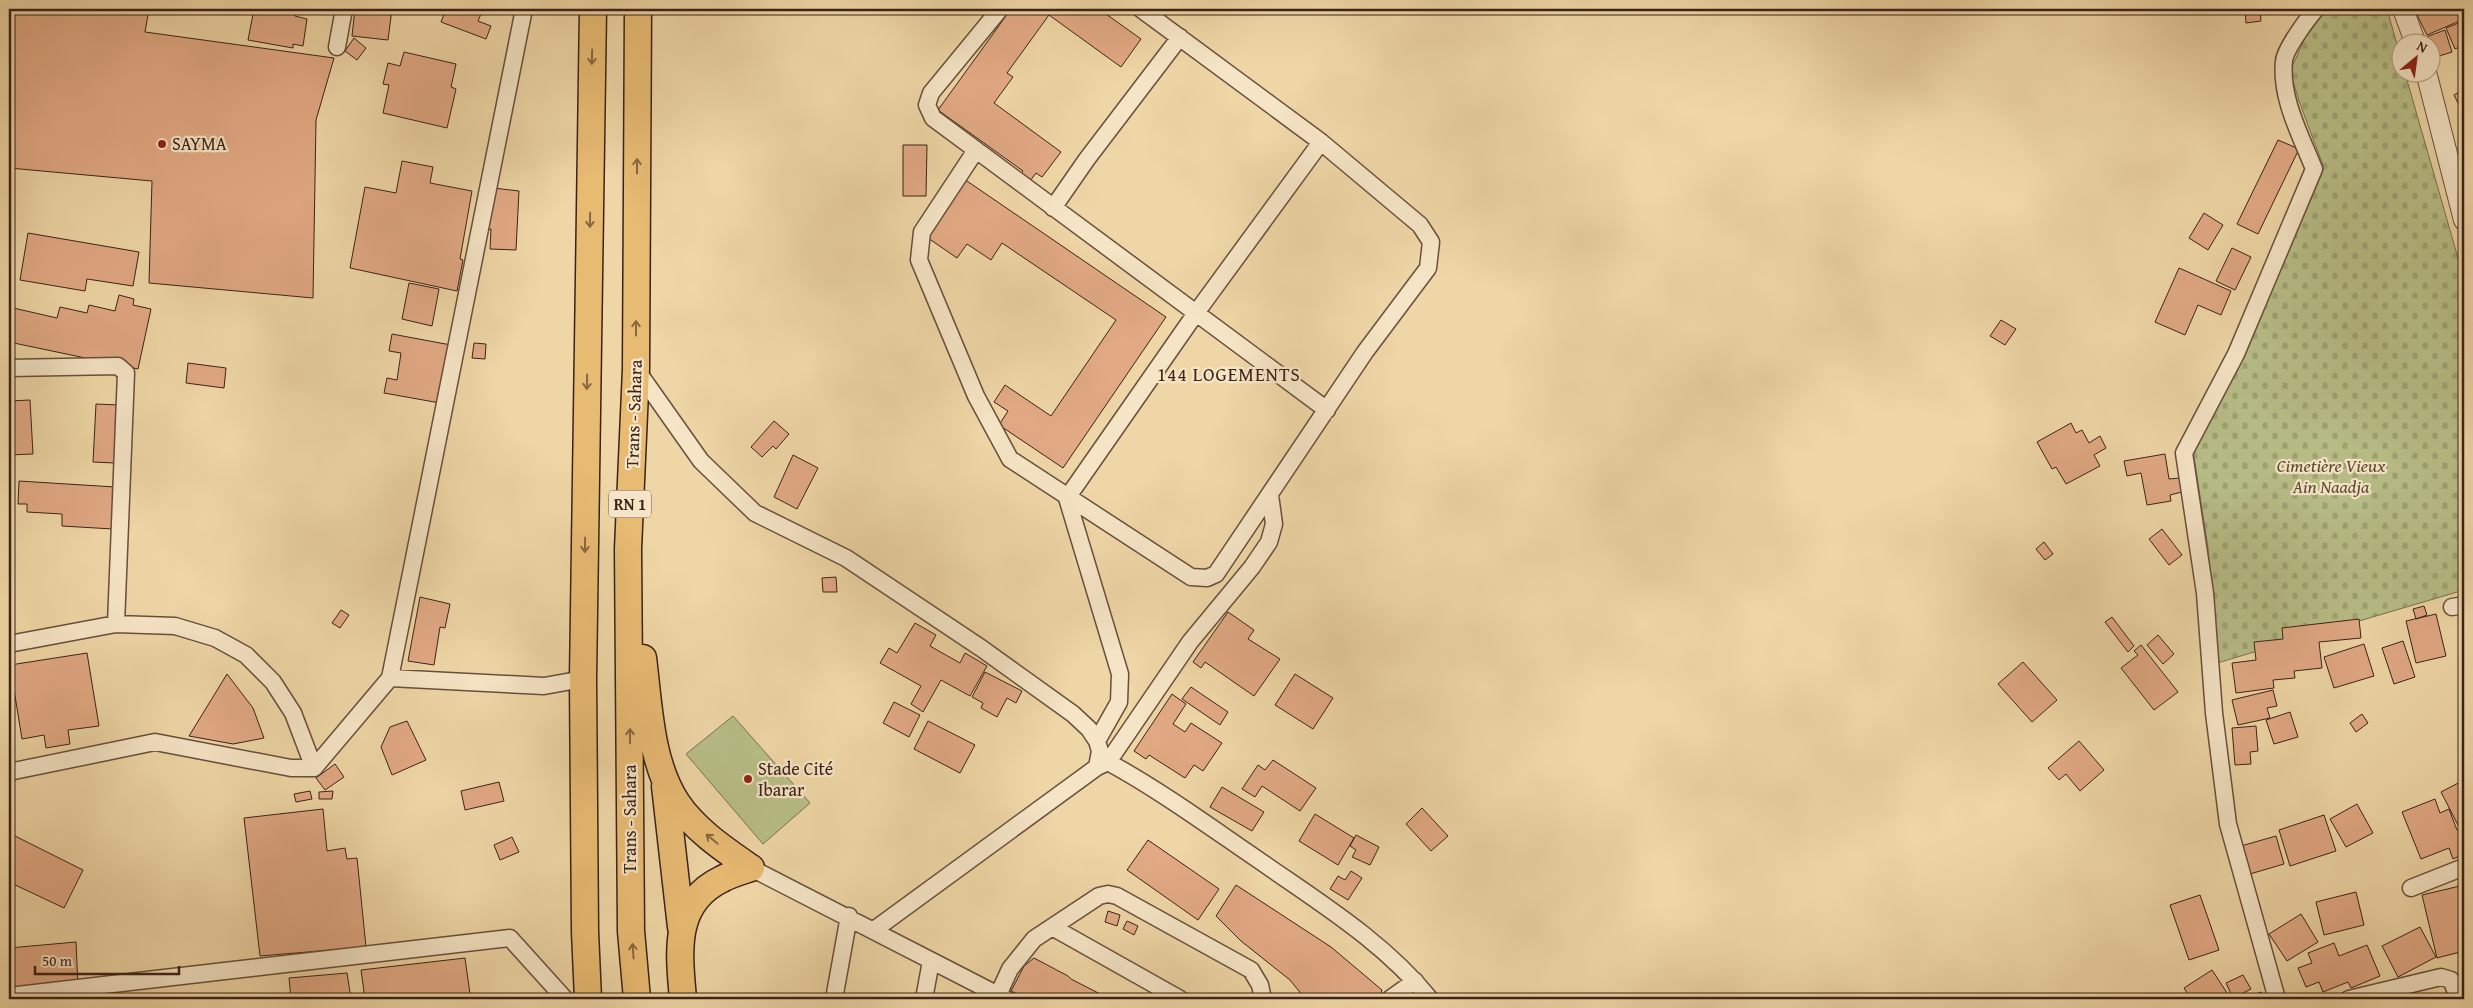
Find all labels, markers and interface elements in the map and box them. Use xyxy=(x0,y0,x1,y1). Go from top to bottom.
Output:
north arrow xyxy=(2390,32,2440,82)
text: N xyxy=(2413,36,2432,58)
one-way arrow xyxy=(587,49,597,65)
place label: SAYMA xyxy=(172,130,227,157)
marker: SAYMA xyxy=(156,138,168,150)
one-way arrow xyxy=(632,158,642,174)
one-way arrow xyxy=(585,212,594,228)
one-way arrow xyxy=(631,321,641,337)
street label: Trans - Sahara xyxy=(618,359,649,469)
district label: 144 LOGEMENTS xyxy=(1157,360,1301,388)
one-way arrow xyxy=(582,374,592,390)
park label: Cimetière Vieux Ain Naadja xyxy=(2277,452,2386,500)
road number: RN 1 xyxy=(609,490,651,518)
one-way arrow xyxy=(580,536,590,553)
one-way arrow xyxy=(625,728,635,744)
place label: Stade Cité Ibarar xyxy=(758,755,833,803)
street label: Trans - Sahara xyxy=(616,764,643,873)
marker: Stade Cité Ibarar xyxy=(742,773,754,785)
one-way arrow xyxy=(706,834,719,845)
scale bar xyxy=(35,943,179,975)
one-way arrow xyxy=(628,943,638,959)
text: 50 m xyxy=(42,950,73,971)

